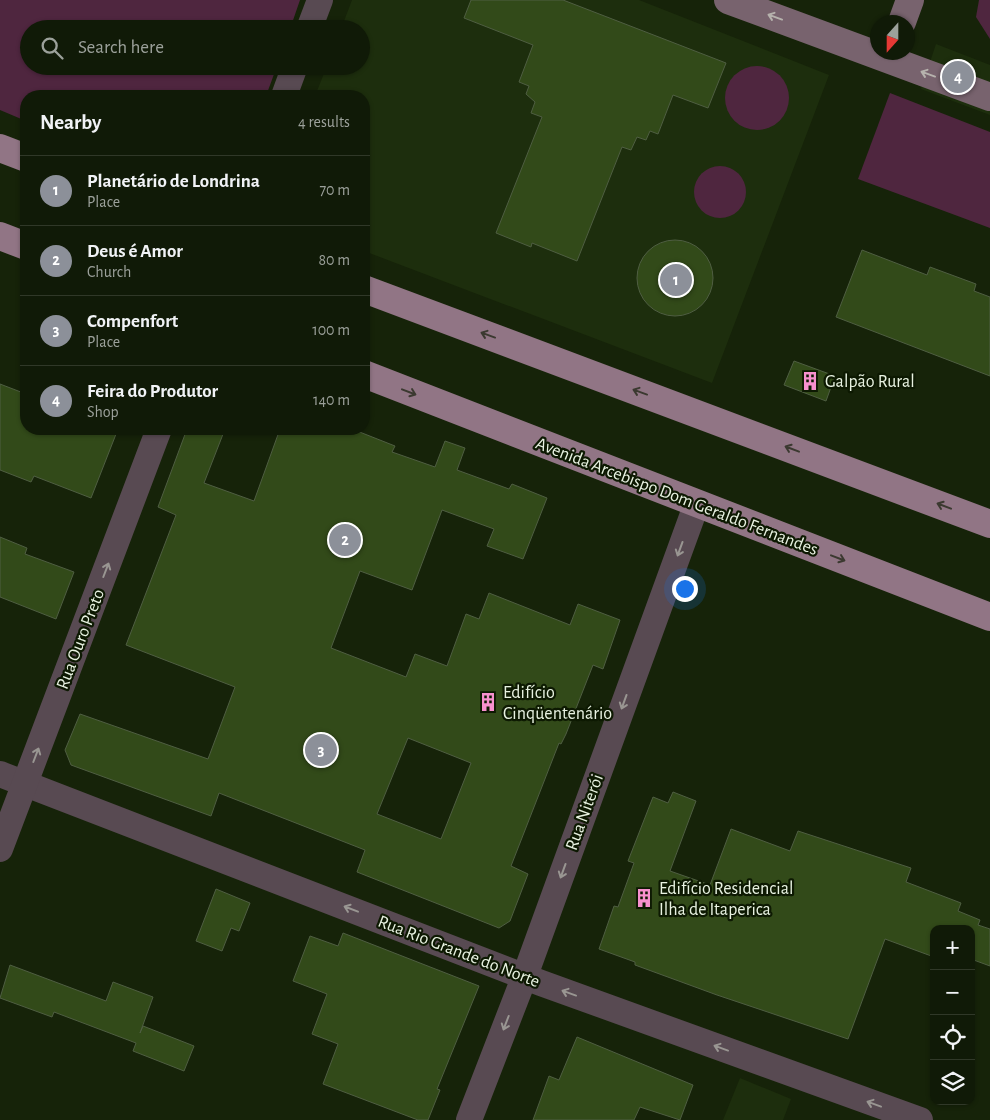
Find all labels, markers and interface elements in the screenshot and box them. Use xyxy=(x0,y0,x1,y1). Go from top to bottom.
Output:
one-way arrow xyxy=(768,12,784,21)
north arrow xyxy=(870,15,915,60)
search box xyxy=(20,20,370,75)
icon: search xyxy=(38,34,66,62)
text: Search here xyxy=(78,38,164,57)
pin: 4 xyxy=(942,58,974,96)
one-way arrow xyxy=(921,69,936,78)
text: Nearby xyxy=(40,112,101,133)
text: 4 results xyxy=(298,114,350,130)
text: Planetário de Londrina xyxy=(87,172,260,191)
text: 1 xyxy=(53,182,59,198)
text: 70 m xyxy=(319,182,350,198)
text: Place xyxy=(87,194,120,210)
text: Deus é Amor xyxy=(87,242,183,261)
text: 2 xyxy=(52,252,60,268)
text: 80 m xyxy=(319,252,350,268)
pin: 1 xyxy=(660,261,692,299)
text: Church xyxy=(87,264,131,280)
text: Compenfort xyxy=(87,312,178,331)
text: 3 xyxy=(53,322,59,338)
text: 100 m xyxy=(312,322,350,338)
one-way arrow xyxy=(481,330,496,339)
text: Place xyxy=(87,334,120,350)
building icon: Galpão Rural xyxy=(799,370,821,392)
place label: Galpão Rural xyxy=(825,373,915,391)
text: Feira do Produtor xyxy=(87,382,218,401)
one-way arrow xyxy=(633,387,648,396)
one-way arrow xyxy=(401,388,416,397)
text: 4 xyxy=(52,392,60,408)
text: 140 m xyxy=(313,392,350,408)
text: Shop xyxy=(87,404,119,420)
street label: Avenida Arcebispo Dom Geraldo Fernandes xyxy=(533,435,820,559)
one-way arrow xyxy=(785,444,801,453)
one-way arrow xyxy=(937,501,953,510)
pin: 2 xyxy=(329,521,361,559)
one-way arrow xyxy=(675,541,684,556)
one-way arrow xyxy=(830,554,845,563)
one-way arrow xyxy=(102,563,111,578)
your location xyxy=(672,576,698,602)
street label: Rua Ouro Preto xyxy=(54,587,108,692)
place label: Edifício Cinqüentenário xyxy=(503,684,612,723)
building icon: Edifício Cinqüentenário xyxy=(477,691,499,713)
one-way arrow xyxy=(619,693,628,709)
pin: 3 xyxy=(305,731,337,769)
one-way arrow xyxy=(32,747,41,763)
street label: Rua Niterói xyxy=(563,772,607,853)
one-way arrow xyxy=(558,863,567,878)
place label: Edifício Residencial Ilha de Itaperica xyxy=(659,880,793,919)
building icon: Edifício Residencial Ilha de Itaperica xyxy=(633,887,655,909)
one-way arrow xyxy=(344,904,359,913)
street label: Rua Rio Grande do Norte xyxy=(375,913,542,991)
map controls xyxy=(930,925,975,1105)
button: + xyxy=(930,925,975,970)
button: − xyxy=(930,970,975,1015)
one-way arrow xyxy=(561,988,577,997)
one-way arrow xyxy=(501,1015,510,1030)
button: locate xyxy=(930,1015,975,1060)
one-way arrow xyxy=(714,1043,729,1052)
button: layers xyxy=(930,1060,975,1105)
one-way arrow xyxy=(866,1098,882,1108)

